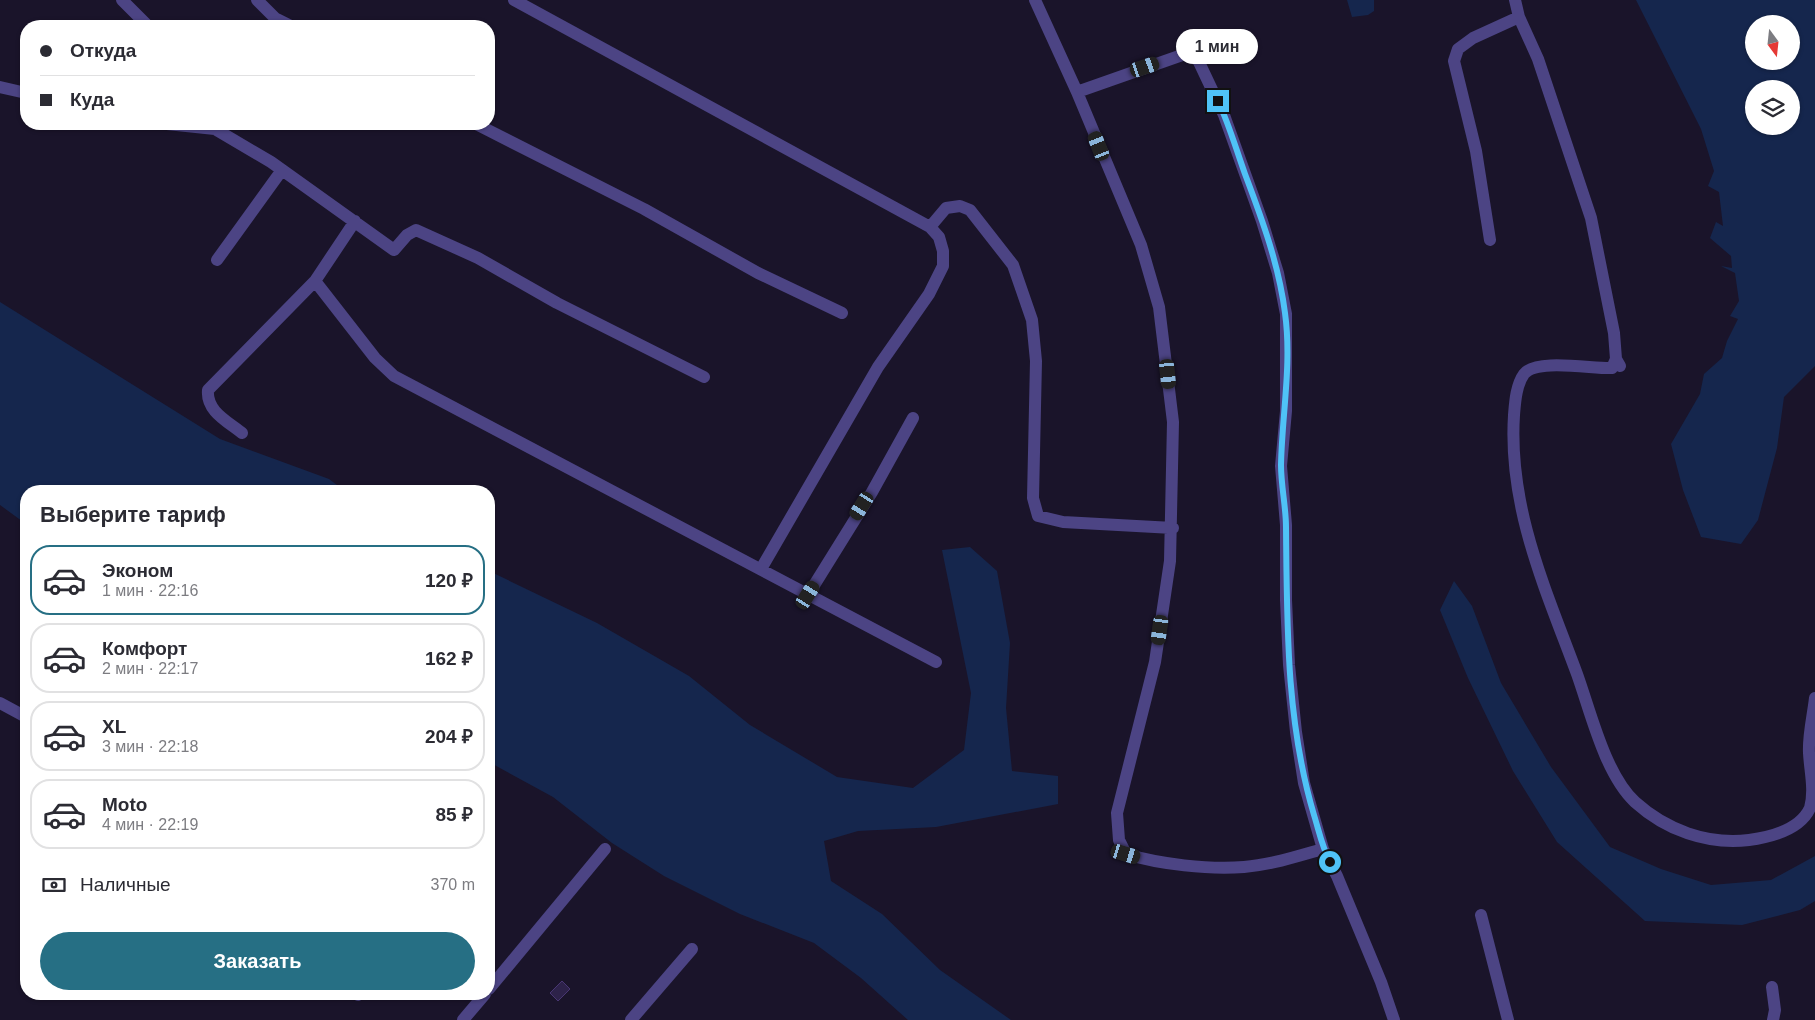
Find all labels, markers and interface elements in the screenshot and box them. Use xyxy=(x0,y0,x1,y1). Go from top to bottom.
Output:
north arrow xyxy=(1745,15,1800,70)
map controls xyxy=(1745,15,1800,135)
callout: 1 мин xyxy=(1177,28,1259,64)
text: 1 мин xyxy=(1195,38,1239,55)
text: Откуда xyxy=(70,40,136,61)
car xyxy=(1128,55,1161,79)
button: layers xyxy=(1745,80,1800,135)
text: Куда xyxy=(70,89,114,110)
route end xyxy=(1207,90,1229,112)
car xyxy=(1086,129,1111,163)
car xyxy=(1158,358,1177,390)
car xyxy=(847,489,876,523)
text: Выберите тариф xyxy=(40,502,226,527)
icon: car xyxy=(42,558,87,603)
text: Эконом xyxy=(102,560,173,581)
text: 120 ₽ xyxy=(425,570,473,591)
car xyxy=(793,578,822,612)
text: 1 мин · 22:16 xyxy=(102,582,198,599)
car xyxy=(1150,614,1169,646)
icon: car xyxy=(42,636,87,681)
text: Комфорт xyxy=(102,638,187,659)
text: 162 ₽ xyxy=(425,648,473,669)
text: 2 мин · 22:17 xyxy=(102,660,198,677)
icon: car xyxy=(42,714,87,759)
text: XL xyxy=(102,716,126,737)
text: 204 ₽ xyxy=(425,726,473,747)
text: 3 мин · 22:18 xyxy=(102,738,198,755)
icon: car xyxy=(42,792,87,837)
text: Moto xyxy=(102,794,147,815)
text: 85 ₽ xyxy=(436,804,473,825)
text: 4 мин · 22:19 xyxy=(102,816,198,833)
car xyxy=(1109,842,1142,866)
route start xyxy=(1319,851,1341,873)
icon: cash xyxy=(40,871,68,899)
text: Наличные xyxy=(80,874,171,895)
text: 370 m xyxy=(431,876,475,893)
button: Заказать xyxy=(40,932,475,990)

